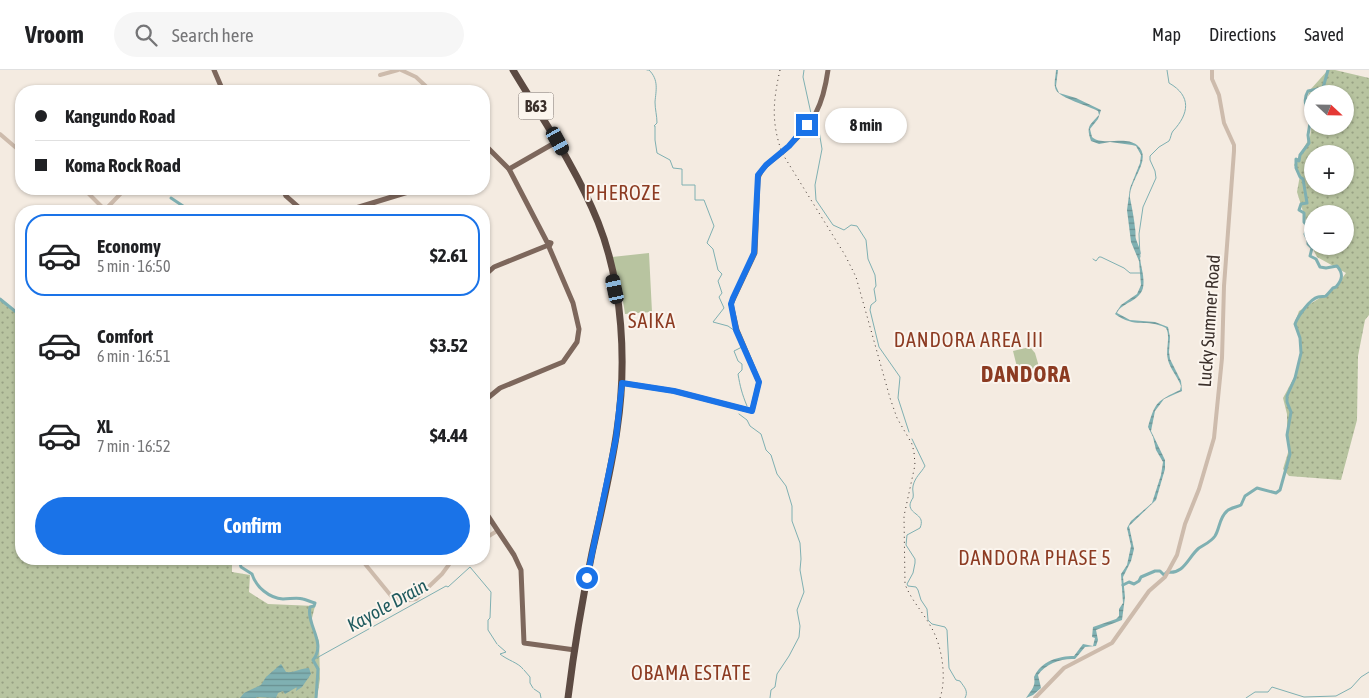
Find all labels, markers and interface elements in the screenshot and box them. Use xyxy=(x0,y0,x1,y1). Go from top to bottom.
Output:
search box xyxy=(114,12,464,57)
text: Vroom xyxy=(25,21,84,48)
icon: search xyxy=(132,21,160,49)
text: Search here xyxy=(172,24,254,46)
text: Map xyxy=(1152,24,1181,45)
text: Directions xyxy=(1209,24,1276,45)
text: Saved xyxy=(1304,24,1344,45)
north arrow xyxy=(1304,85,1354,135)
map controls xyxy=(1304,85,1354,255)
road number: B63 xyxy=(518,92,554,120)
text: Kangundo Road xyxy=(65,105,175,127)
callout: 8 min xyxy=(824,108,907,142)
route end xyxy=(796,114,818,136)
text: 8 min xyxy=(850,116,882,134)
car xyxy=(544,124,571,158)
button: + xyxy=(1304,145,1354,195)
text: Koma Rock Road xyxy=(65,154,181,176)
district label: PHEROZE xyxy=(585,181,661,204)
button: − xyxy=(1304,205,1354,255)
icon: car xyxy=(37,233,82,278)
text: Economy xyxy=(97,235,161,257)
text: $2.61 xyxy=(430,244,468,266)
street label: Lucky Summer Road xyxy=(1194,254,1224,388)
text: 5 min · 16:50 xyxy=(97,257,170,275)
car xyxy=(604,273,625,305)
district label: SAIKA xyxy=(628,309,676,332)
icon: car xyxy=(37,323,82,368)
text: Comfort xyxy=(97,325,153,347)
district label: DANDORA AREA III xyxy=(894,328,1044,351)
text: $3.52 xyxy=(430,334,468,356)
text: 6 min · 16:51 xyxy=(97,347,170,365)
district label: DANDORA xyxy=(981,361,1071,387)
icon: car xyxy=(37,413,82,458)
text: XL xyxy=(97,415,113,437)
text: $4.44 xyxy=(430,424,468,446)
text: 7 min · 16:52 xyxy=(97,437,170,455)
button: Confirm xyxy=(35,497,470,555)
district label: DANDORA PHASE 5 xyxy=(958,546,1112,569)
route start xyxy=(576,567,598,589)
water label: Kayole Drain xyxy=(343,574,431,636)
district label: OBAMA ESTATE xyxy=(631,661,751,684)

